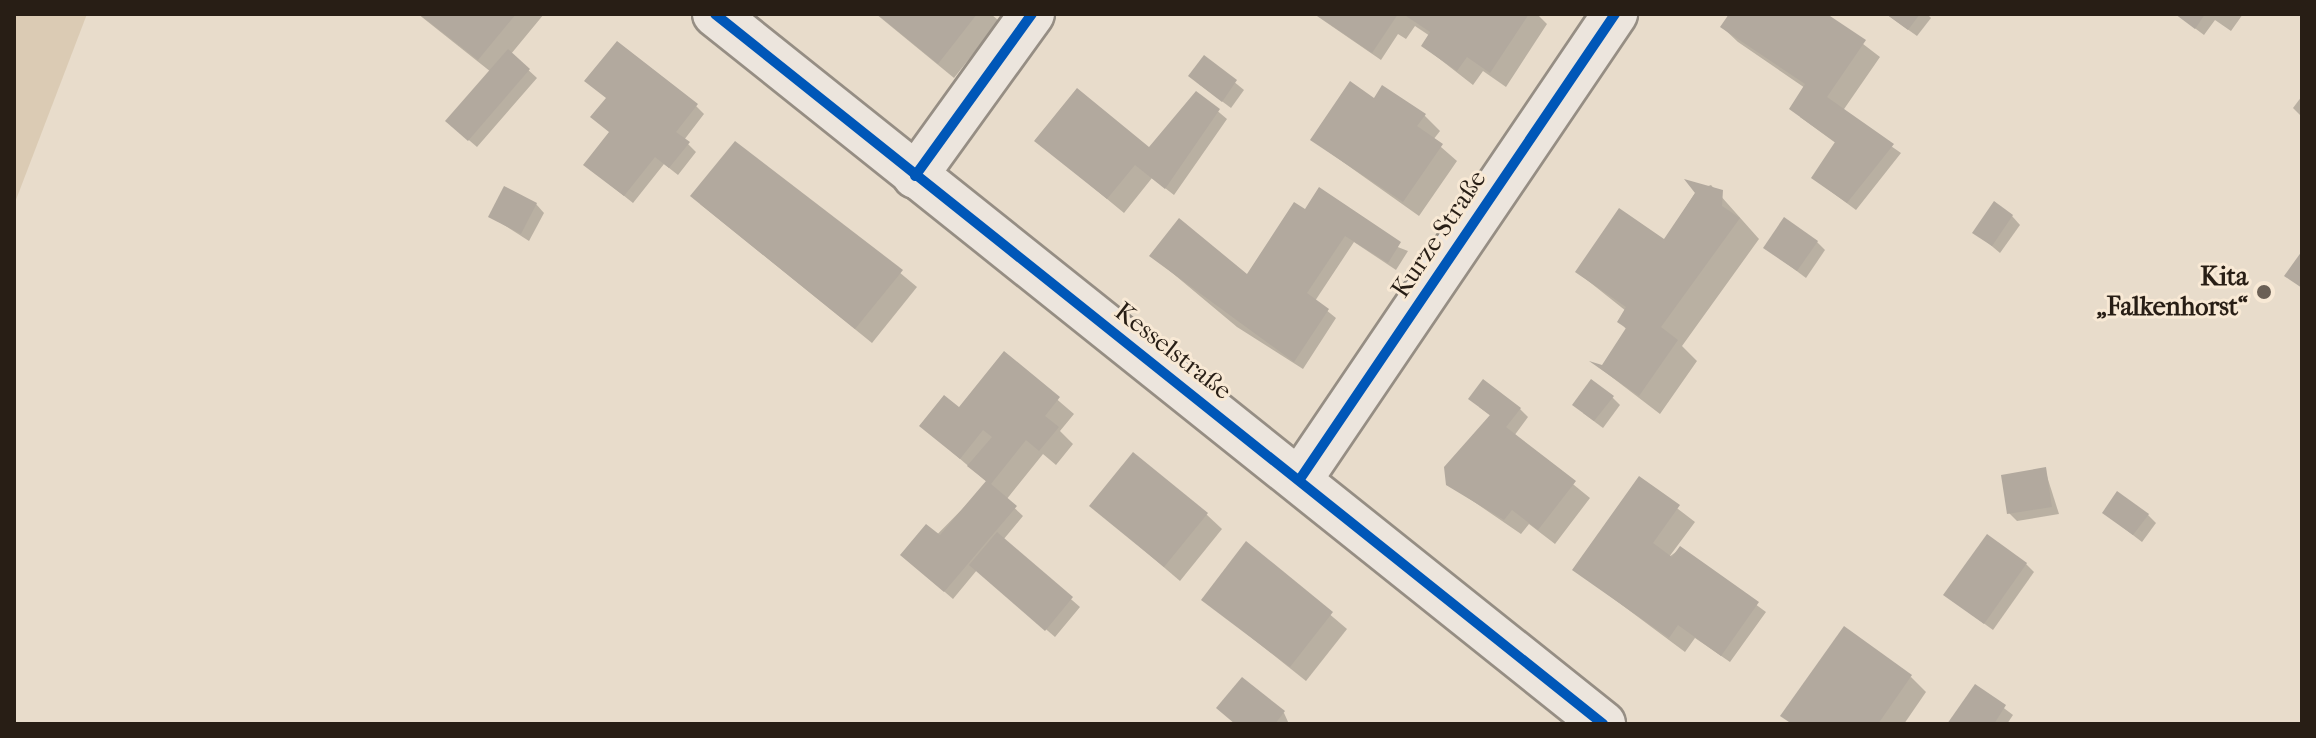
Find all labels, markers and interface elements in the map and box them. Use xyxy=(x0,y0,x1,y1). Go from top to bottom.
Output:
street label: Kurze Straße xyxy=(1385,164,1493,304)
place label: Kita „Falkenhorst“ xyxy=(2097,261,2248,322)
marker: Kita „Falkenhorst“ xyxy=(2255,283,2273,301)
street label: Kesselstraße xyxy=(1108,296,1238,406)

